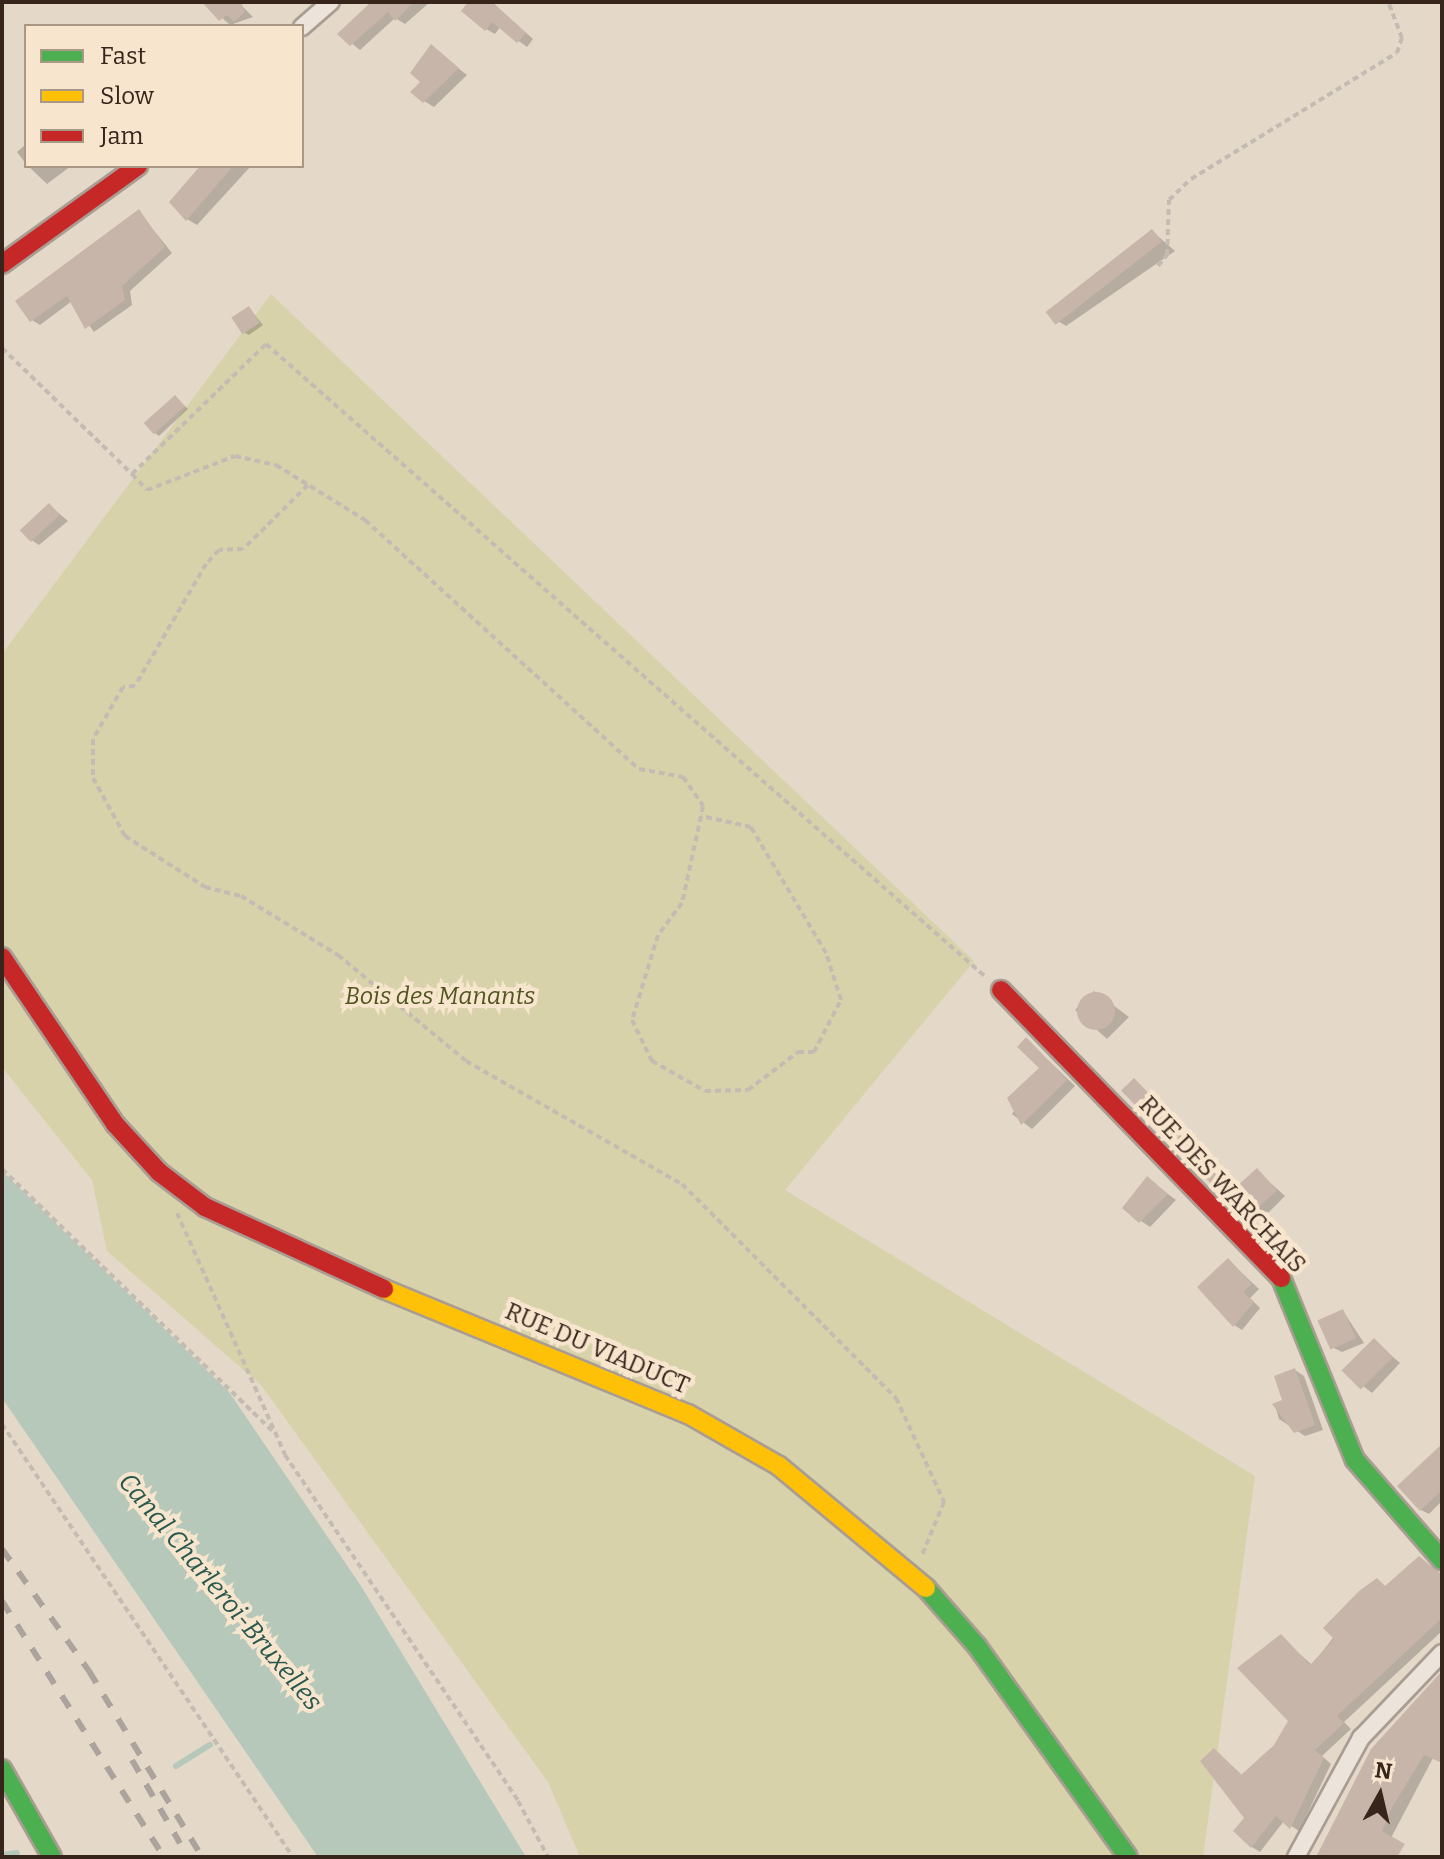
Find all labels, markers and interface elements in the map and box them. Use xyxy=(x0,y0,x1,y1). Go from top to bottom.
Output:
legend xyxy=(24,24,304,168)
text: Fast xyxy=(100,42,146,70)
text: Slow xyxy=(100,82,154,110)
text: Jam xyxy=(100,122,143,150)
park label: Bois des Manants xyxy=(345,983,535,1011)
street label: RUE DES WARCHAIS xyxy=(1133,1091,1311,1279)
street label: RUE DU VIADUCT xyxy=(501,1297,693,1401)
water label: Canal Charleroi-Bruxelles xyxy=(112,1467,328,1717)
north arrow xyxy=(1340,1755,1420,1835)
text: N xyxy=(1373,1756,1394,1785)

